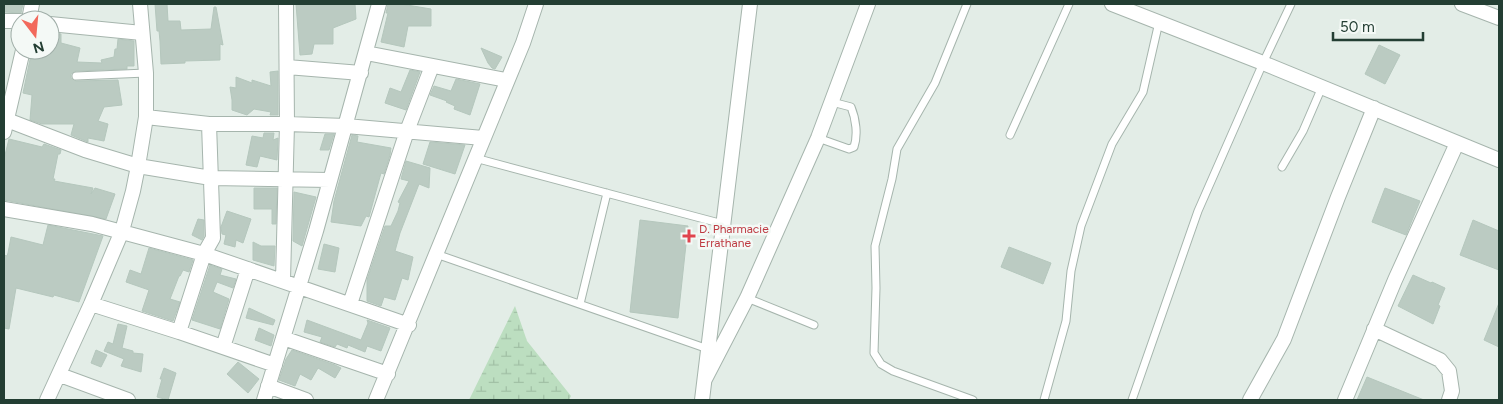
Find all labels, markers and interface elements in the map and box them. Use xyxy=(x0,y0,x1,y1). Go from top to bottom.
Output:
north arrow xyxy=(10,10,60,60)
scale bar xyxy=(1333,10,1423,42)
text: 50 m xyxy=(1340,18,1375,36)
text: N xyxy=(31,37,46,57)
place label: D. Pharmacie Errathane xyxy=(699,222,769,250)
marker: D. Pharmacie Errathane xyxy=(683,230,695,242)

